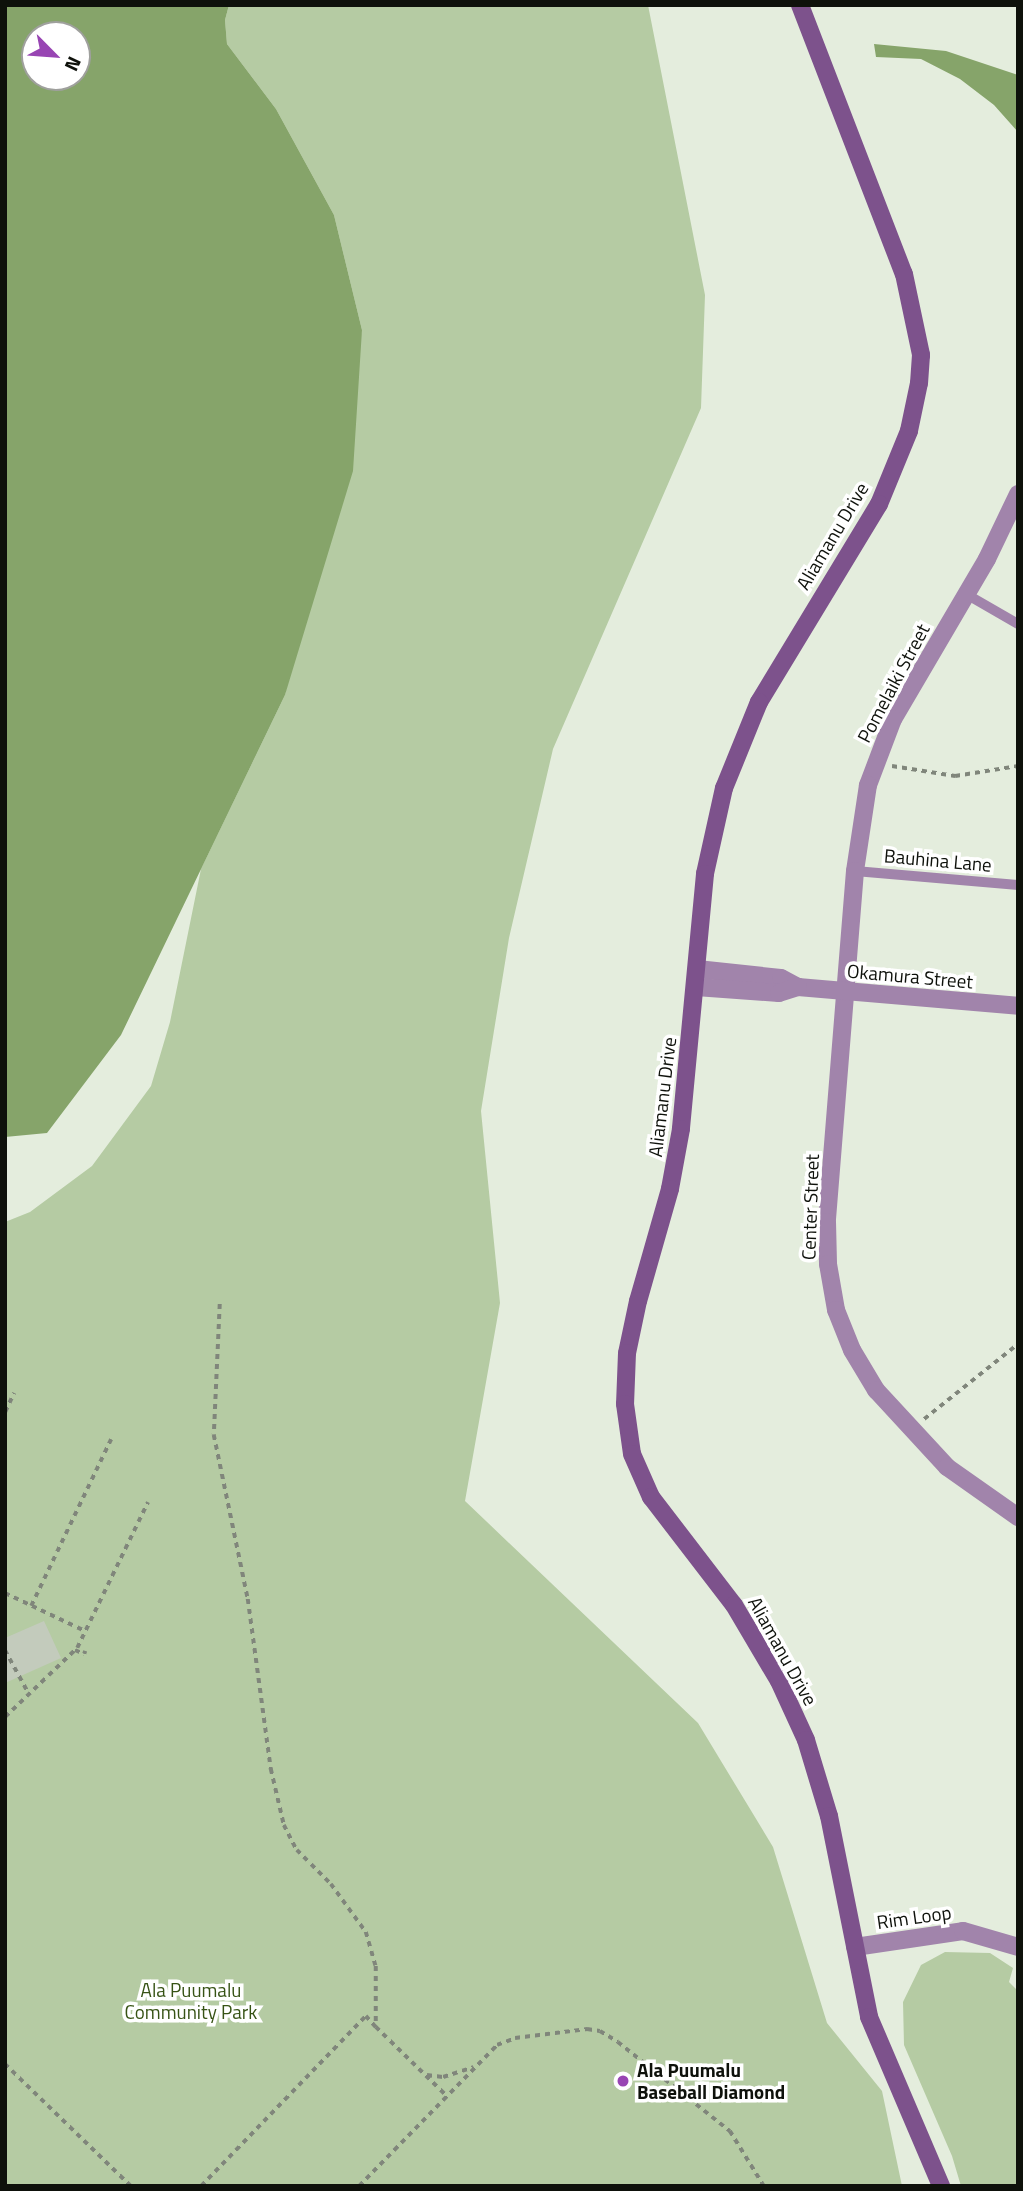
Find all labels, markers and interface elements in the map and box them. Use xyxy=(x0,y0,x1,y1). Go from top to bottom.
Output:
north arrow xyxy=(21,21,91,91)
text: N xyxy=(58,52,90,76)
street label: Aliamanu Drive xyxy=(791,478,873,594)
street label: Pomelaiki Street xyxy=(852,620,934,746)
street label: Bauhina Lane xyxy=(883,844,993,876)
street label: Okamura Street xyxy=(846,959,974,993)
street label: Aliamanu Drive xyxy=(643,1036,681,1158)
street label: Center Street xyxy=(797,1154,823,1260)
street label: Aliamanu Drive xyxy=(744,1593,822,1709)
street label: Rim Loop xyxy=(875,1900,953,1934)
park label: Ala Puumalu Community Park xyxy=(125,1979,257,2023)
place label: Ala Puumalu Baseball Diamond xyxy=(637,2059,785,2103)
marker: Ala Puumalu Baseball Diamond xyxy=(615,2073,631,2089)

